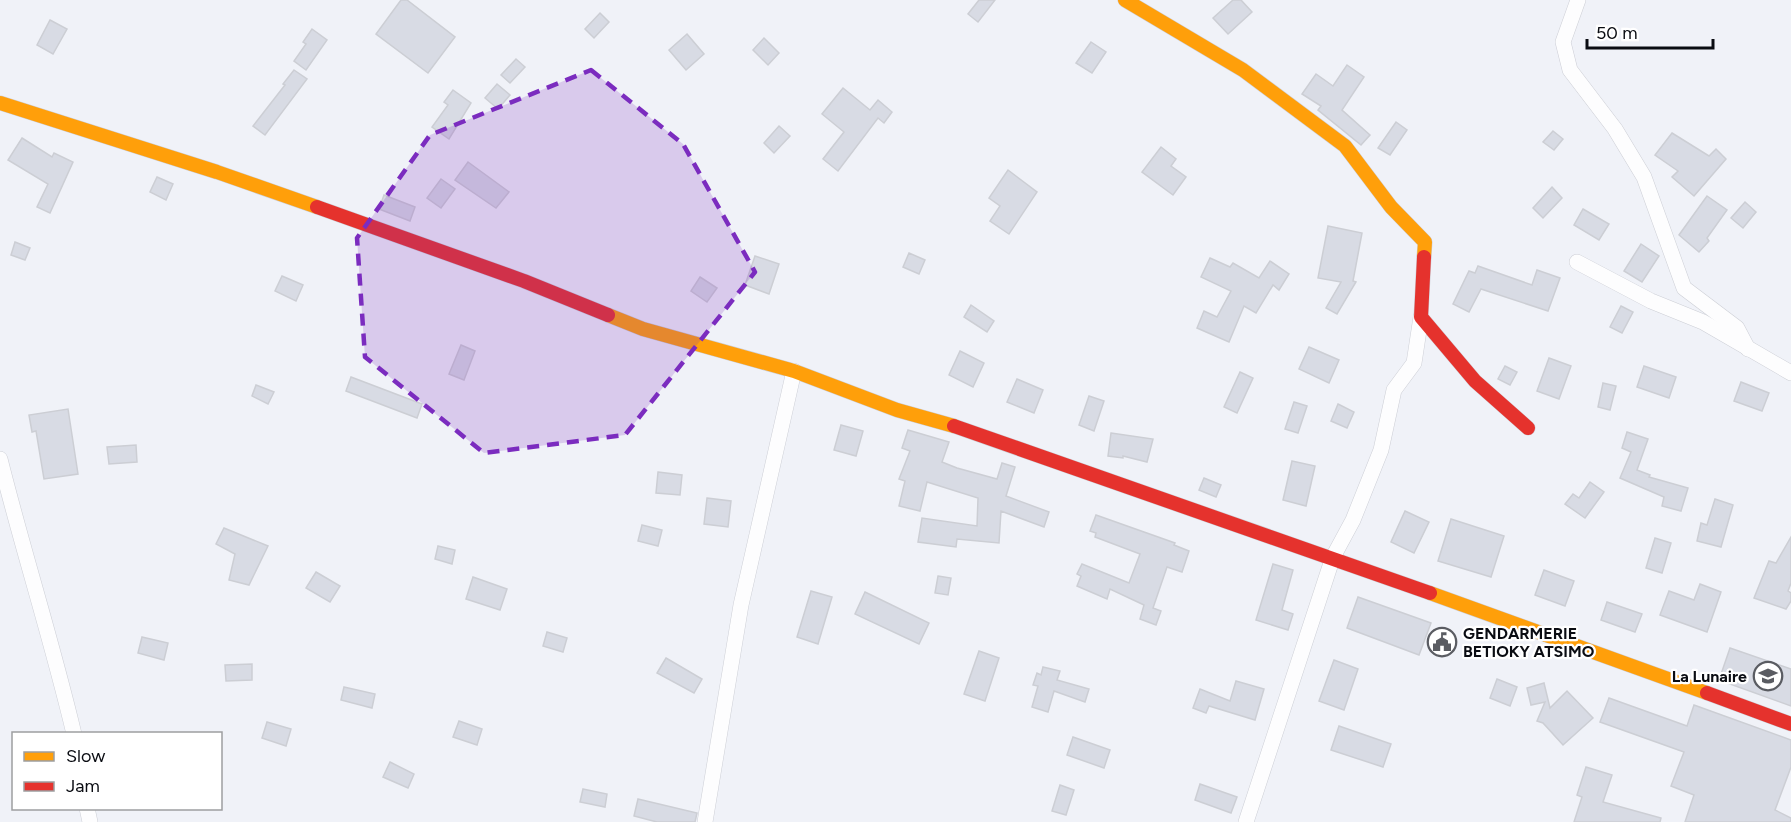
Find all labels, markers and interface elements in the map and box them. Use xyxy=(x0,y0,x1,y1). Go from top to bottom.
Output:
scale bar xyxy=(1587,12,1713,50)
text: 50 m xyxy=(1596,22,1638,44)
place label: GENDARMERIE BETIOKY ATSIMO xyxy=(1463,624,1595,661)
public building icon: GENDARMERIE BETIOKY ATSIMO xyxy=(1426,626,1458,658)
school or university icon: La Lunaire xyxy=(1752,660,1784,692)
place label: La Lunaire xyxy=(1672,667,1747,686)
legend xyxy=(12,732,222,810)
text: Slow xyxy=(66,745,105,767)
text: Jam xyxy=(66,775,100,797)

